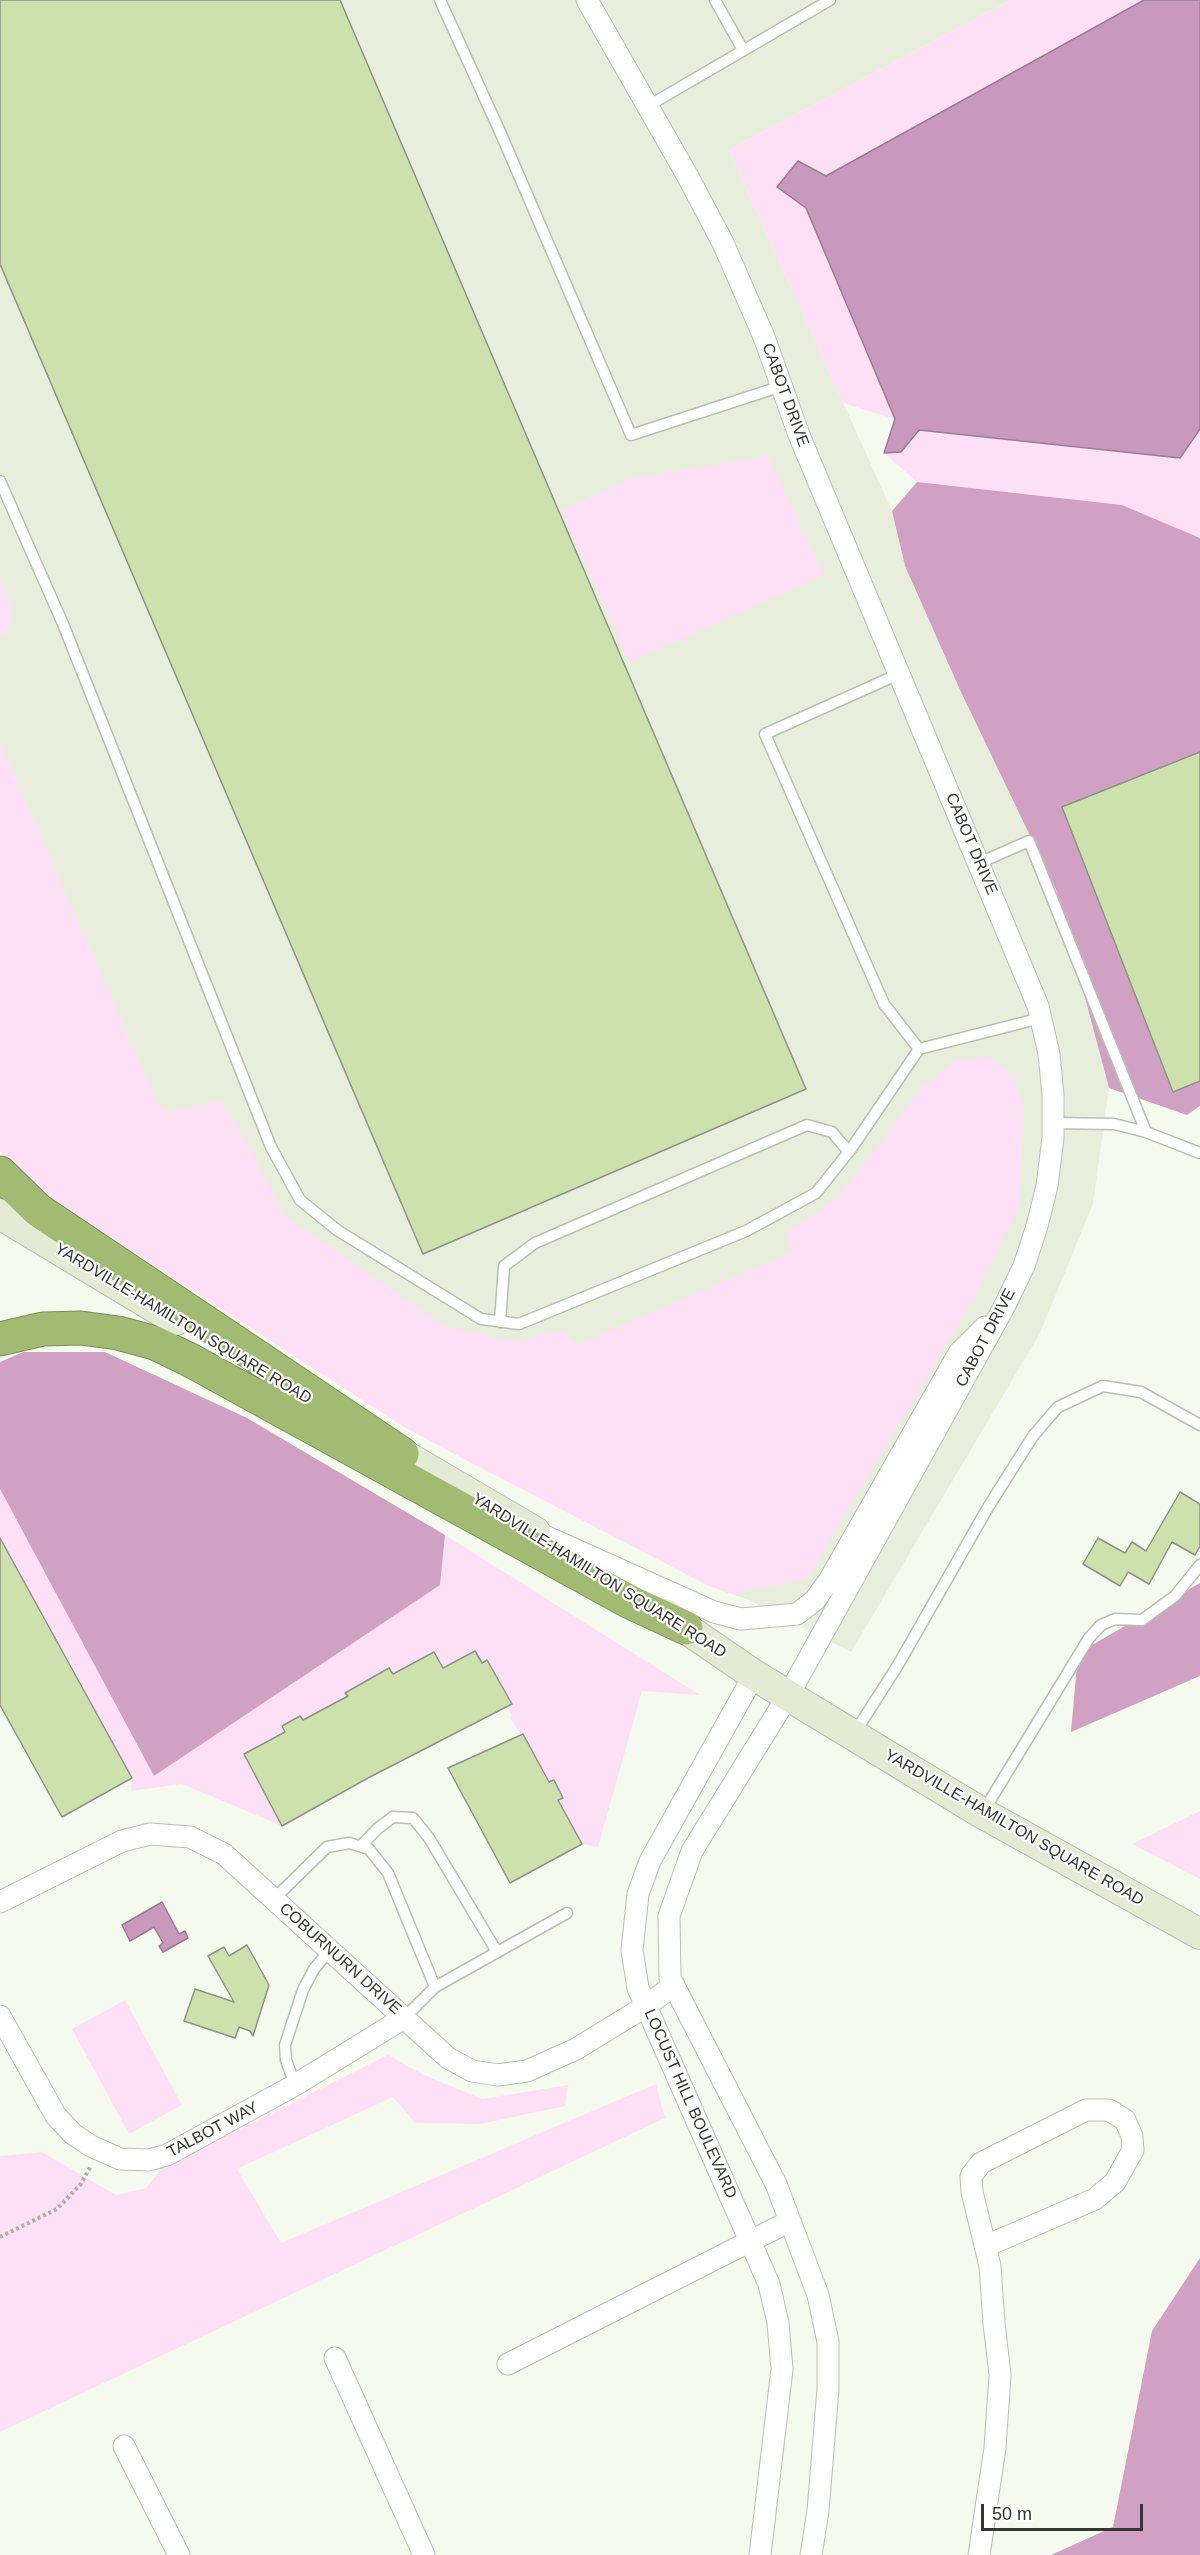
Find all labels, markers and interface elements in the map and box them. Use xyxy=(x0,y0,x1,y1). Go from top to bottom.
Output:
street label: CABOT DRIVE xyxy=(757,341,813,449)
street label: CABOT DRIVE xyxy=(941,790,1001,898)
street label: YARDVILLE-HAMILTON SQUARE ROAD xyxy=(51,1240,315,1408)
street label: CABOT DRIVE xyxy=(952,1286,1020,1390)
street label: YARDVILLE-HAMILTON SQUARE ROAD xyxy=(468,1489,730,1663)
street label: YARDVILLE-HAMILTON SQUARE ROAD xyxy=(881,1746,1147,1910)
street label: COBURNURN DRIVE xyxy=(275,1899,405,2019)
street label: LOCUST HILL BOULEVARD xyxy=(640,2006,740,2202)
street label: TALBOT WAY xyxy=(164,2098,262,2162)
scale bar xyxy=(984,2492,1146,2530)
text: 50 m xyxy=(992,2504,1032,2524)

